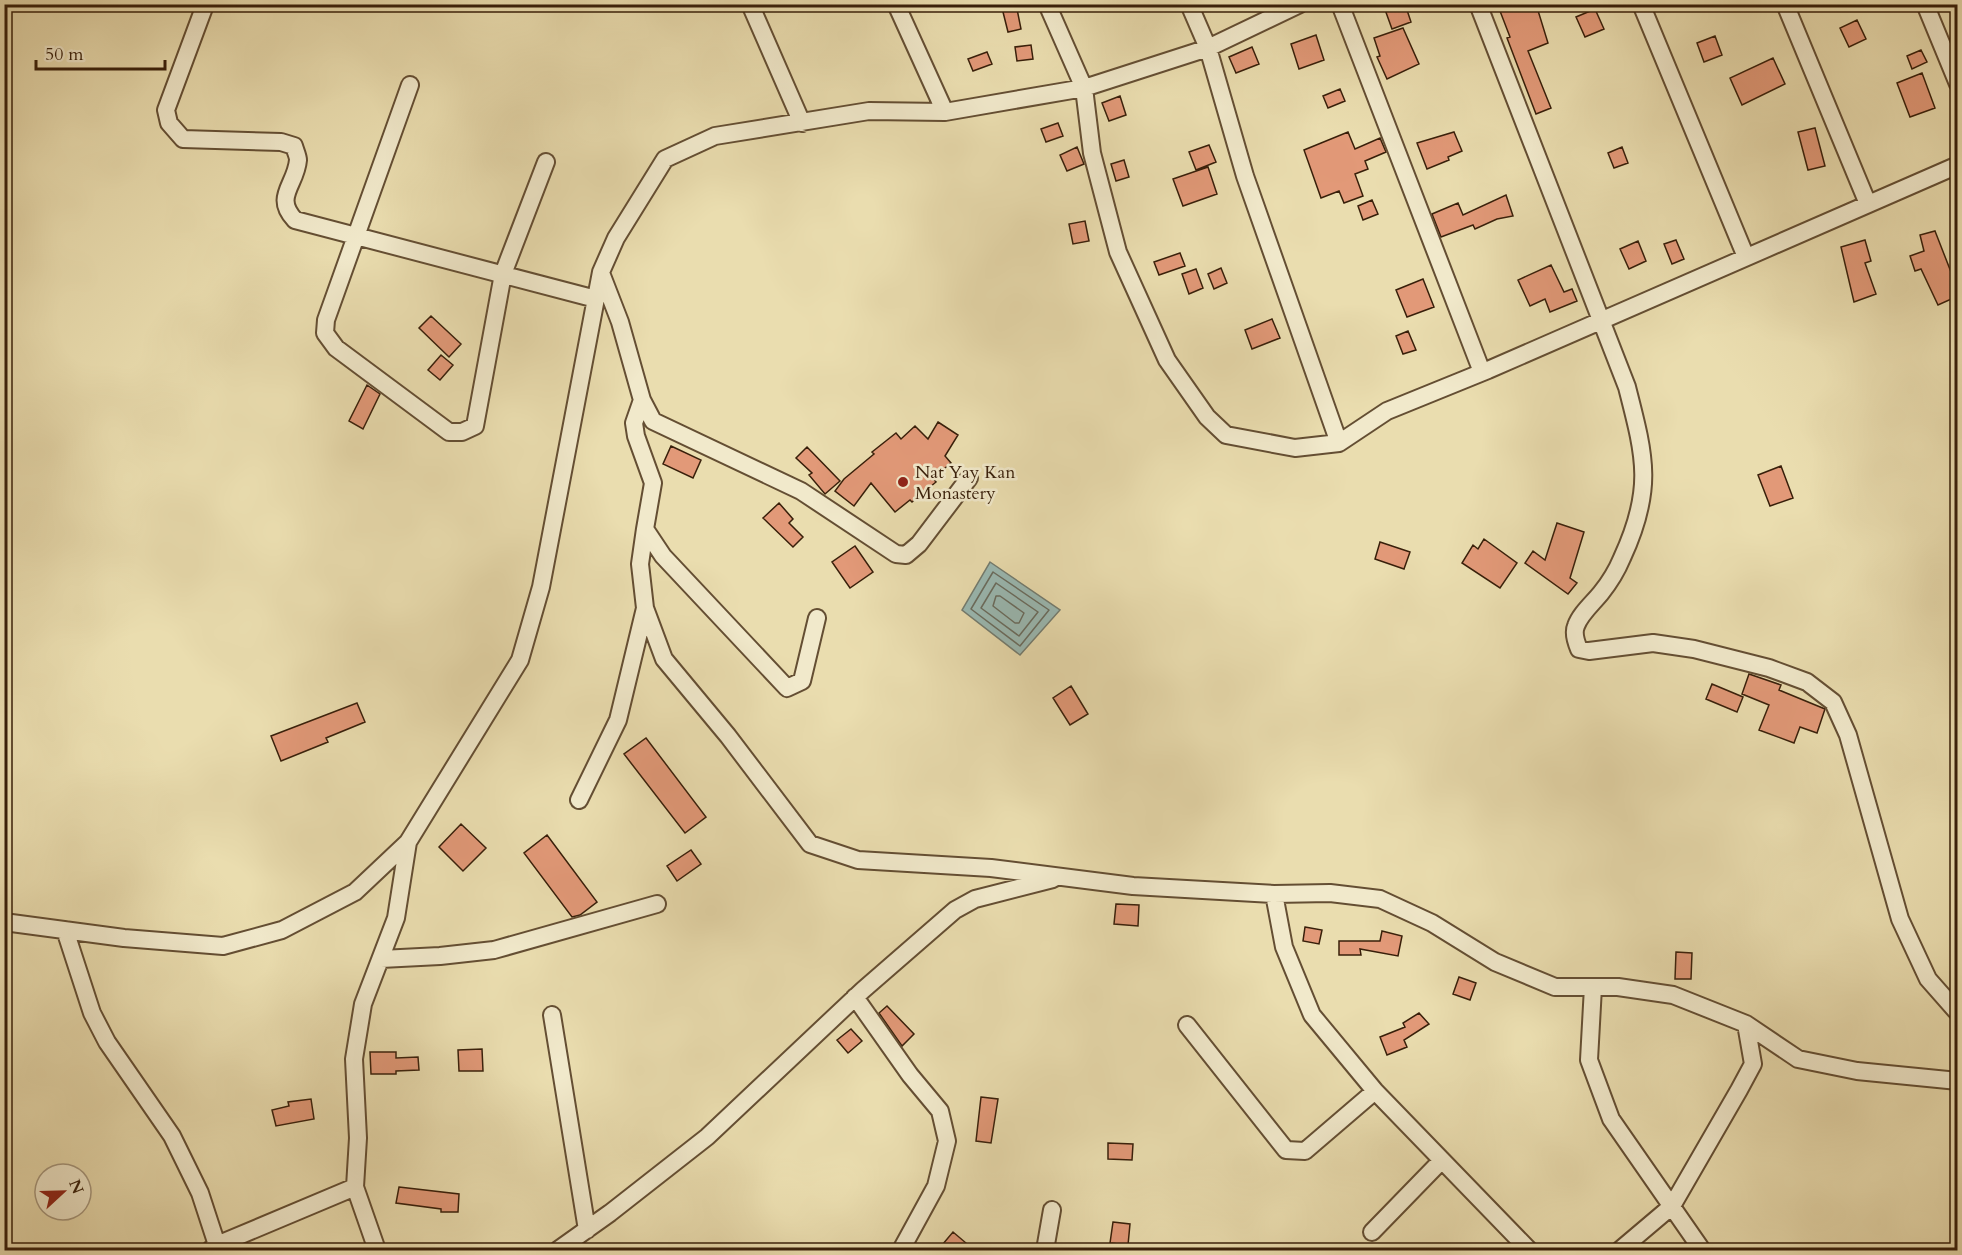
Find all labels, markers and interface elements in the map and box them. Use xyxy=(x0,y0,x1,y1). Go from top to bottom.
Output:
scale bar xyxy=(36,33,165,71)
text: 50 m xyxy=(45,42,84,67)
place label: Nat Yay Kan Monastery xyxy=(915,460,1016,506)
marker: Nat Yay Kan Monastery xyxy=(896,475,910,489)
north arrow xyxy=(33,1162,93,1222)
text: N xyxy=(63,1176,89,1197)

